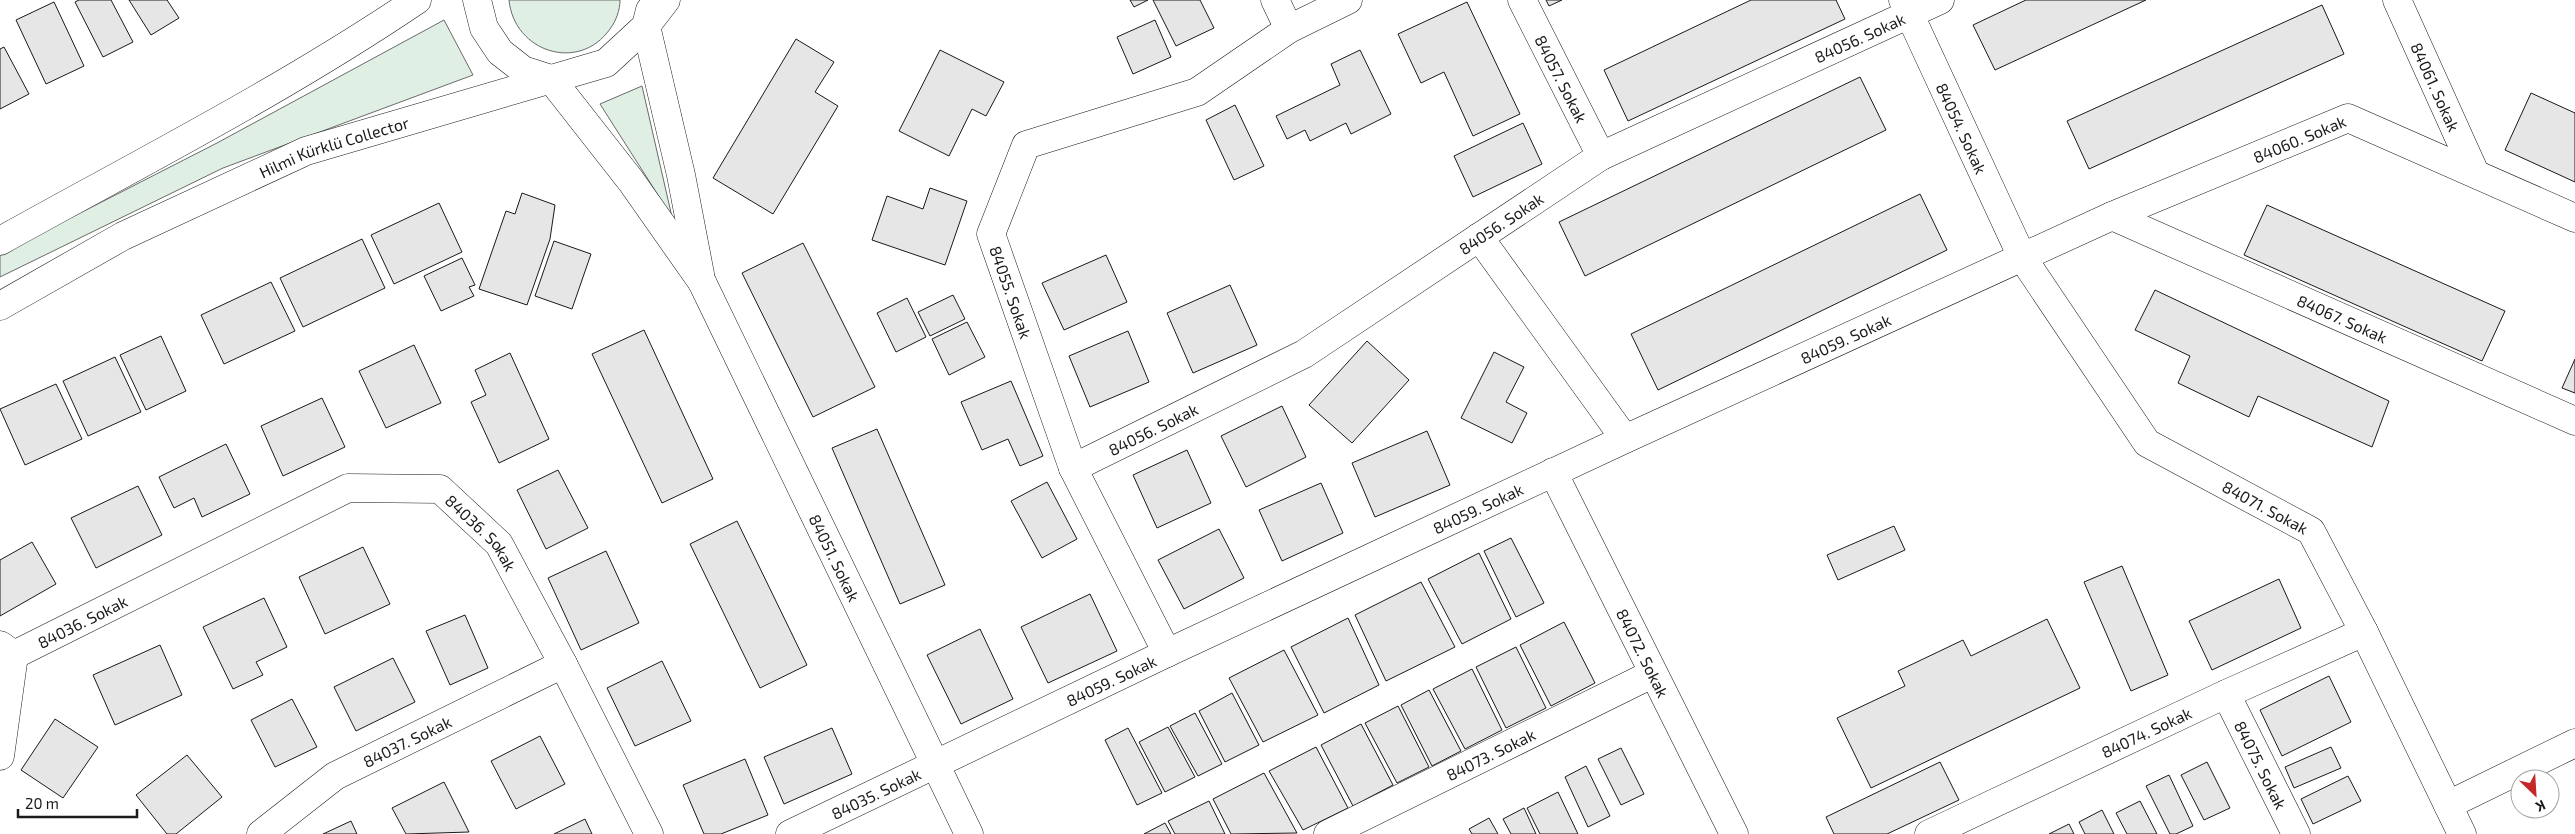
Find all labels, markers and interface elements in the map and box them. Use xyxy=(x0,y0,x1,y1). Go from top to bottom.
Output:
street label: 84056. Sokak xyxy=(1811,8,1908,66)
street label: 84057. Sokak xyxy=(1532,32,1592,125)
street label: 84061. Sokak xyxy=(2408,39,2464,134)
street label: 84054. Sokak xyxy=(1933,79,1991,176)
street label: 84060. Sokak xyxy=(2250,111,2348,166)
street label: Hilmi Kürklü Collector xyxy=(256,112,411,181)
street label: 84056. Sokak xyxy=(1455,188,1546,258)
street label: 84055. Sokak xyxy=(986,243,1036,341)
street label: 84067. Sokak xyxy=(2295,290,2390,346)
street label: 84059. Sokak xyxy=(1797,309,1894,367)
street label: 84056. Sokak xyxy=(1105,399,1201,459)
street label: 84071. Sokak xyxy=(2220,476,2312,537)
street label: 84059. Sokak xyxy=(1429,479,1526,537)
street label: 84036. Sokak xyxy=(442,490,521,574)
street label: 84051. Sokak xyxy=(806,511,864,604)
street label: 84036. Sokak xyxy=(34,591,130,651)
street label: 84072. Sokak xyxy=(1613,605,1673,700)
street label: 84059. Sokak xyxy=(1063,650,1159,710)
street label: 84074. Sokak xyxy=(2098,702,2194,761)
street label: 84037. Sokak xyxy=(360,711,454,770)
street label: 84075. Sokak xyxy=(2231,717,2291,812)
street label: 84073. Sokak xyxy=(1443,724,1538,784)
street label: 84035. Sokak xyxy=(828,763,924,822)
north arrow xyxy=(2510,769,2560,819)
scale bar xyxy=(18,786,136,818)
text: 20 m xyxy=(25,794,59,812)
text: K xyxy=(2533,797,2548,816)

